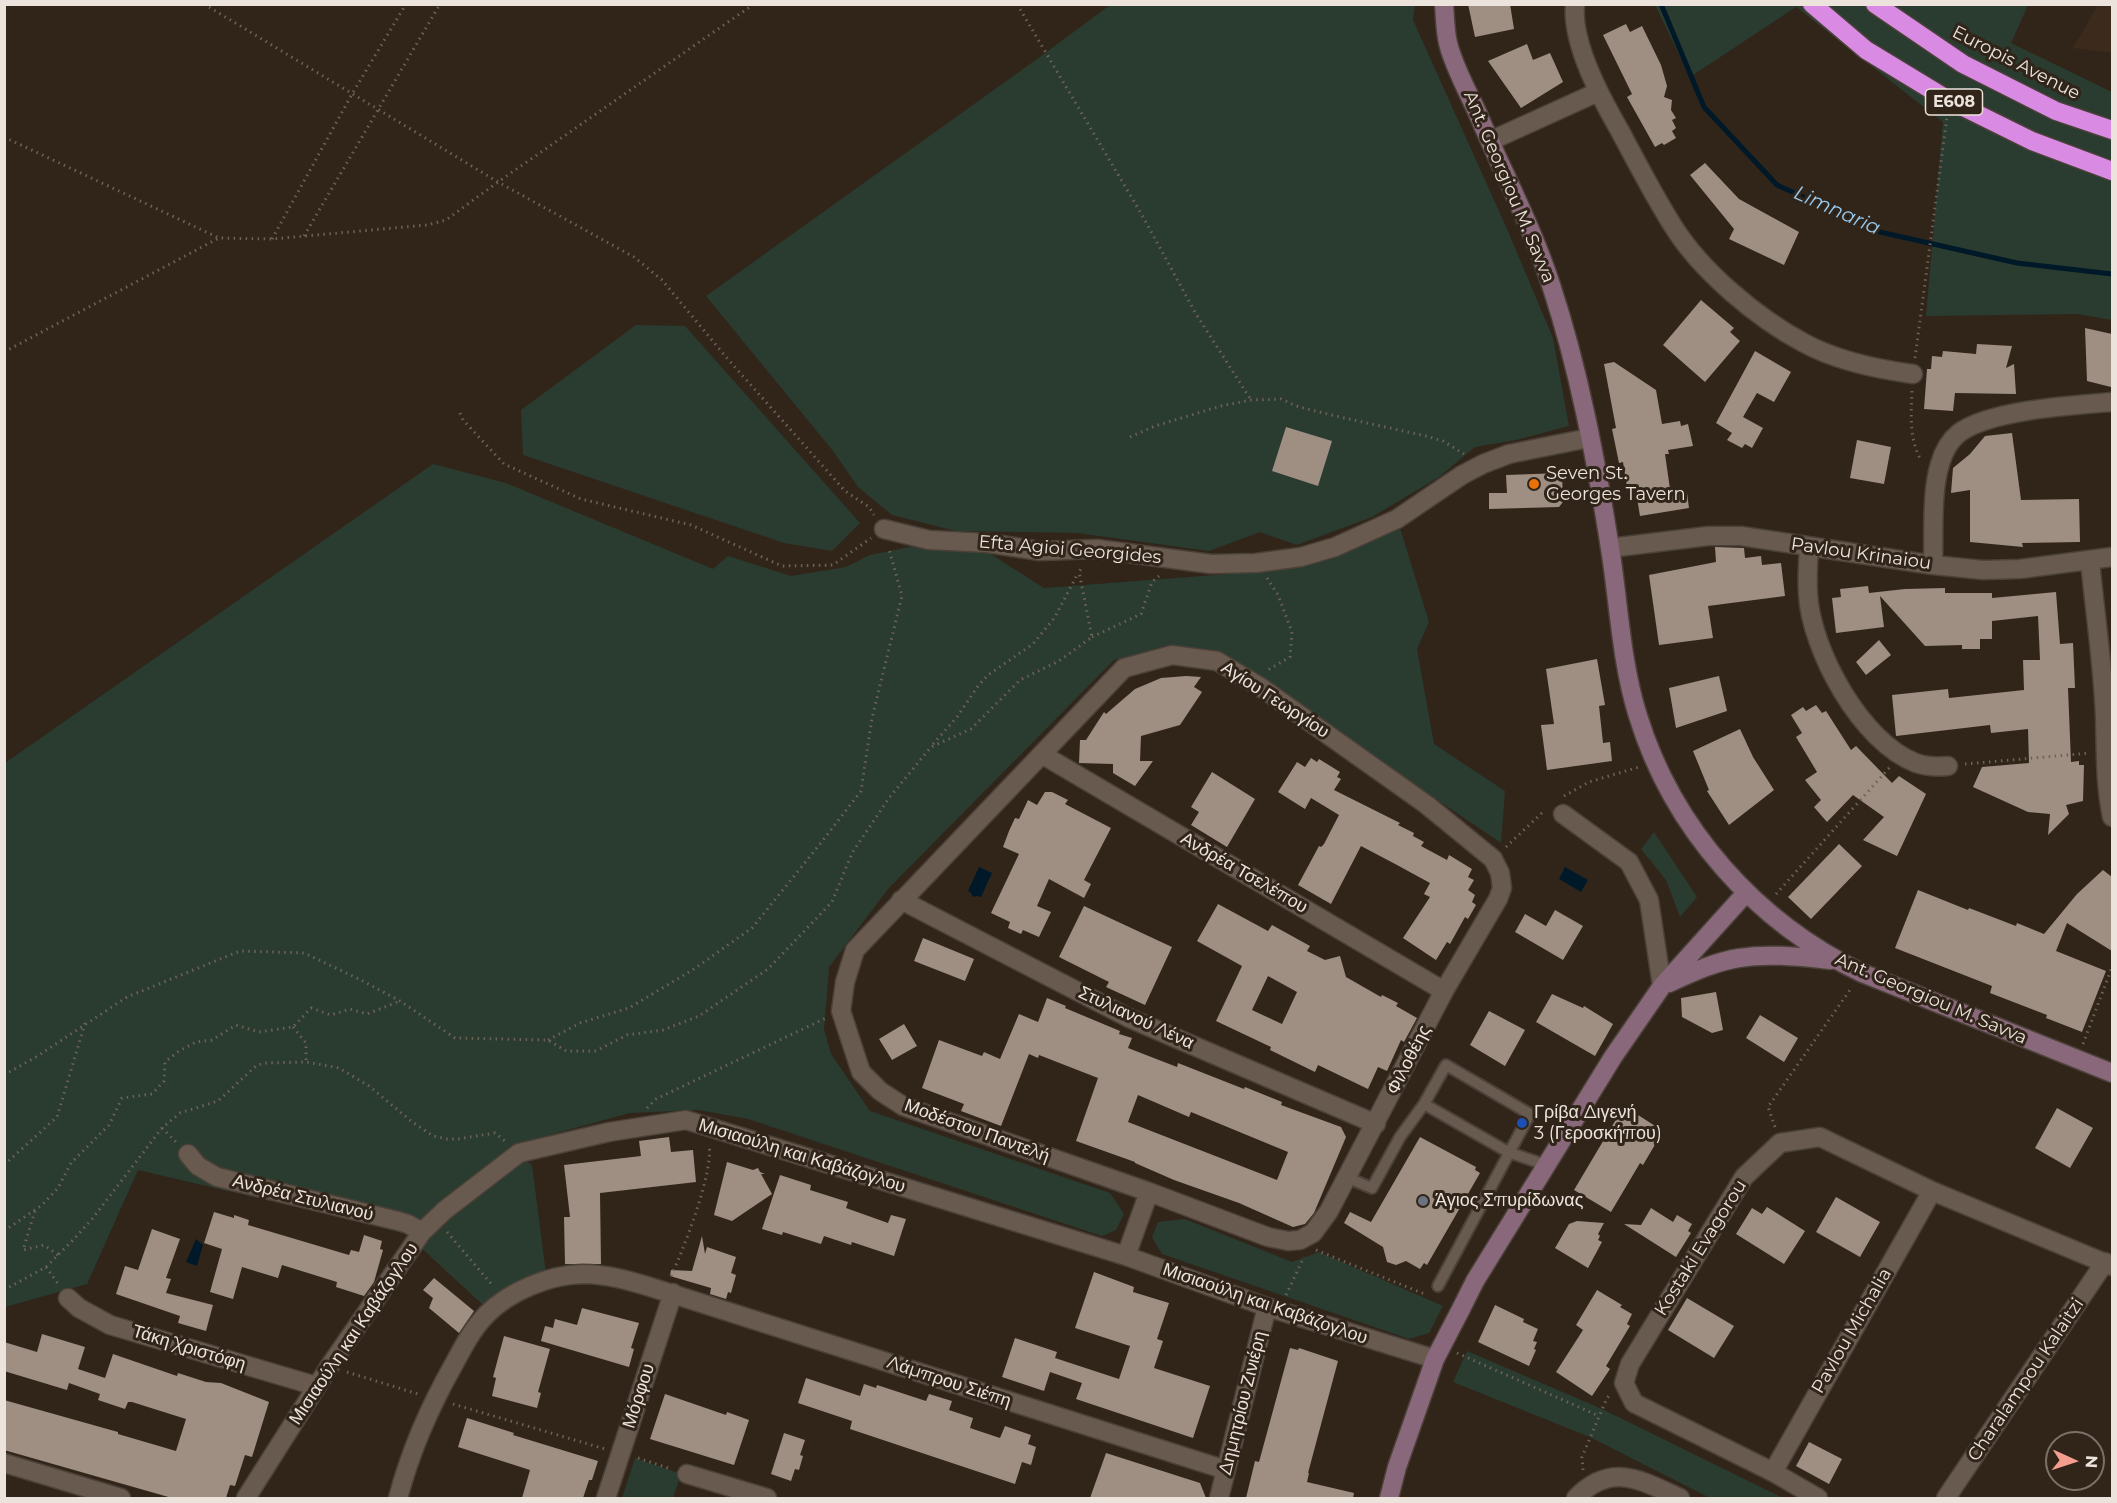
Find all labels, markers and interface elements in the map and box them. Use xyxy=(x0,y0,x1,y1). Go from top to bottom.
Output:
street label: Europis Avenue xyxy=(1948,21,2084,105)
street label: Ant. Georgiou M. Savva xyxy=(1459,88,1559,286)
road number: E608 xyxy=(1926,89,1982,115)
water label: Limnaria xyxy=(1790,181,1884,241)
place label: Seven St. Georges Tavern xyxy=(1546,463,1686,506)
marker: Seven St. Georges Tavern xyxy=(1527,477,1541,491)
street label: Efta Agioi Georgides xyxy=(978,531,1162,569)
street label: Pavlou Krinaiou xyxy=(1790,533,1932,575)
street label: Αγίου Γεωργίου xyxy=(1217,657,1333,743)
street label: Ανδρέα Τσελέπου xyxy=(1177,828,1311,918)
street label: Ant. Georgiou M. Savva xyxy=(1832,949,2030,1049)
street label: Στυλιανού Λένα xyxy=(1075,982,1197,1054)
street label: Φιλοθέης xyxy=(1382,1022,1436,1098)
street label: Μοδέστου Παντελή xyxy=(901,1095,1053,1167)
place label: Γρίβα Διγενή 3 (Γεροσκήπου) xyxy=(1534,1102,1662,1144)
street label: Μισιαούλη και Καβάζογλου xyxy=(696,1114,908,1198)
marker: Γρίβα Διγενή 3 (Γεροσκήπου) xyxy=(1515,1116,1529,1130)
street label: Ανδρέα Στυλιανού xyxy=(230,1170,376,1226)
street label: Kostaki Evagorou xyxy=(1650,1176,1752,1320)
place label: Άγιος Σπυρίδωνας xyxy=(1435,1190,1583,1212)
marker: Άγιος Σπυρίδωνας xyxy=(1416,1194,1430,1208)
street label: Μισιαούλη και Καβάζογλου xyxy=(285,1239,423,1429)
street label: Μισιαούλη και Καβάζογλου xyxy=(1160,1259,1370,1349)
street label: Pavlou Michalia xyxy=(1807,1265,1897,1397)
street label: Charalampou Kalaitzi xyxy=(1963,1294,2089,1466)
street label: Τάκη Χριστόφη xyxy=(130,1321,248,1375)
street label: Δημητρίου Ζινιέρη xyxy=(1215,1329,1271,1477)
street label: Λάμπρου Σιέπη xyxy=(884,1352,1014,1412)
street label: Μόρφου xyxy=(618,1361,660,1431)
north arrow xyxy=(2045,1431,2105,1491)
text: N xyxy=(2082,1455,2101,1469)

